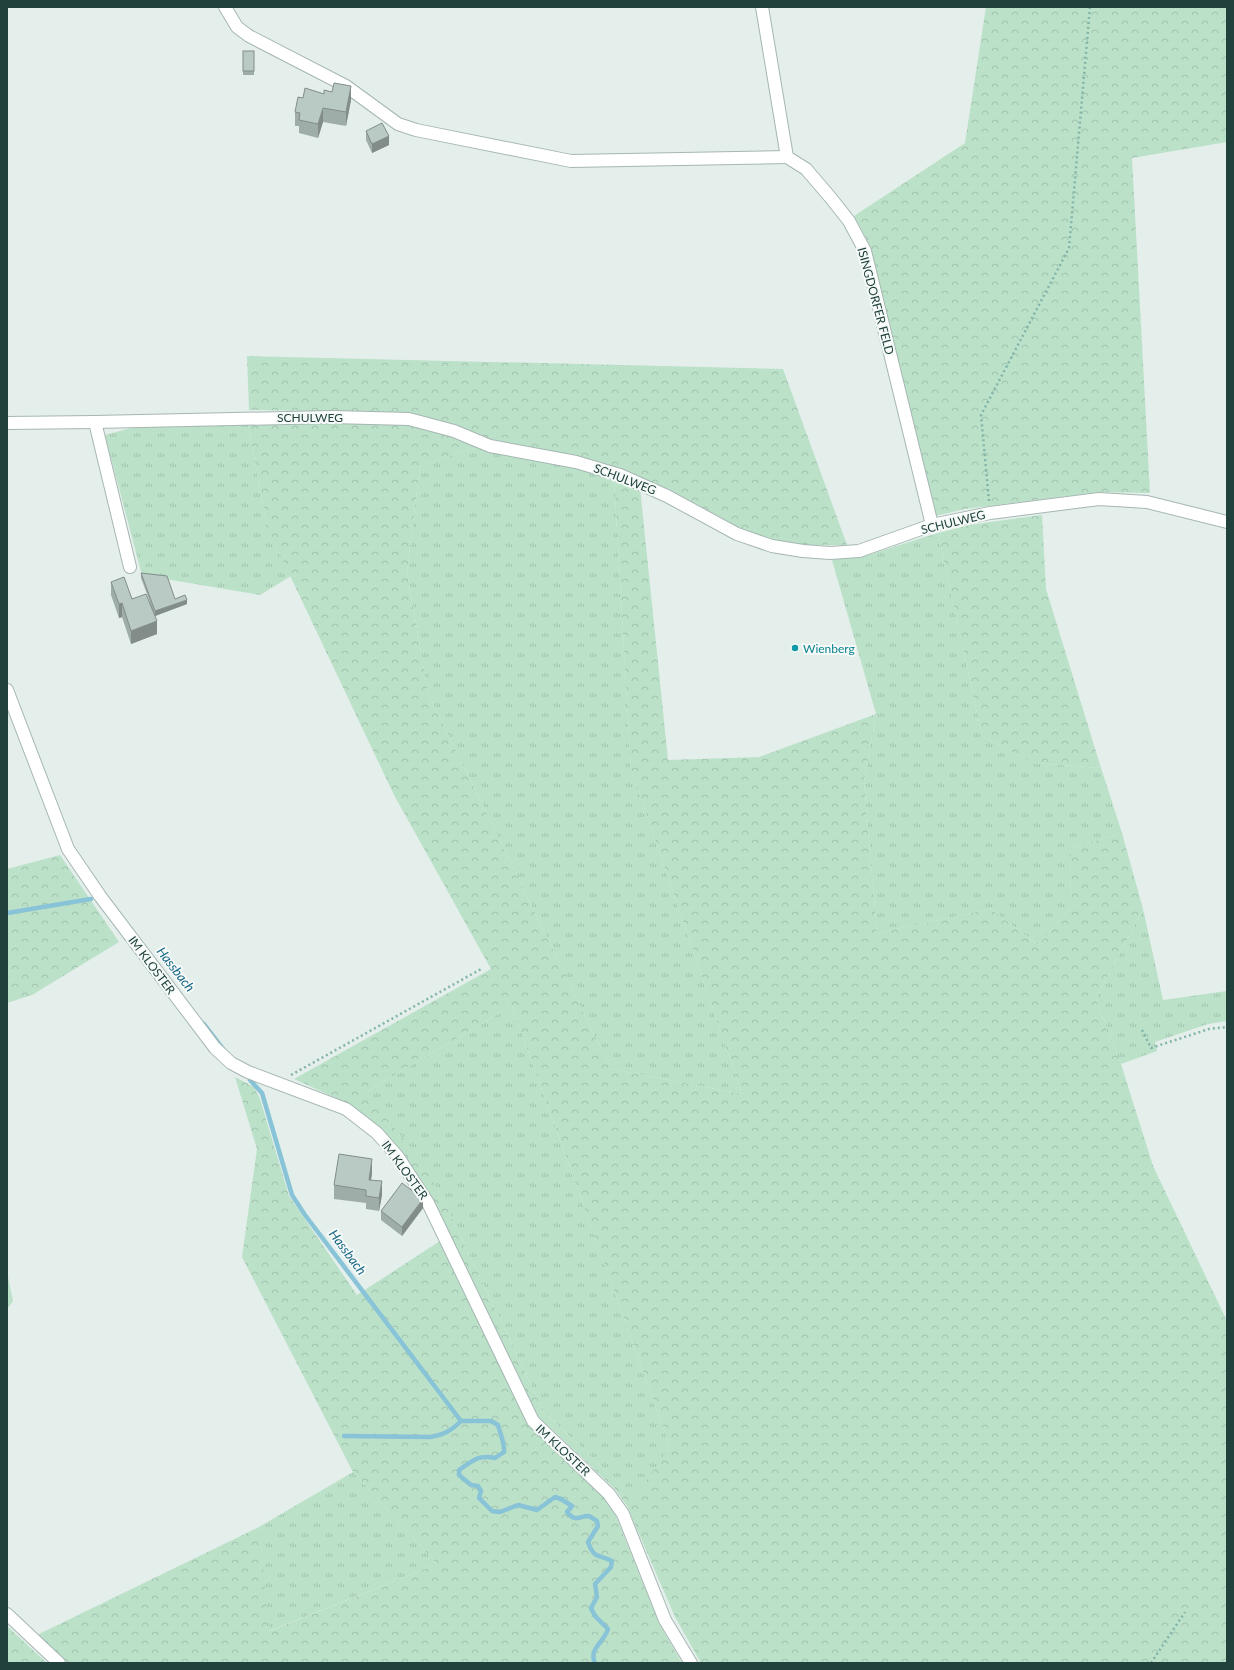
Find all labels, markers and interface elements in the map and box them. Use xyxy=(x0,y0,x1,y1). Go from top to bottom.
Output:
street label: ISINGDORFER FELD xyxy=(854,246,898,356)
street label: SCHULWEG xyxy=(277,410,343,425)
street label: SCHULWEG xyxy=(592,460,659,498)
street label: SCHULWEG xyxy=(919,507,987,537)
place label: Wienberg xyxy=(803,641,855,656)
marker: Wienberg xyxy=(790,643,800,653)
street label: IM KLOSTER xyxy=(125,933,179,997)
water label: Hassbach xyxy=(154,943,198,995)
street label: IM KLOSTER xyxy=(379,1138,432,1203)
water label: Hassbach xyxy=(326,1226,370,1278)
street label: IM KLOSTER xyxy=(533,1421,594,1479)

